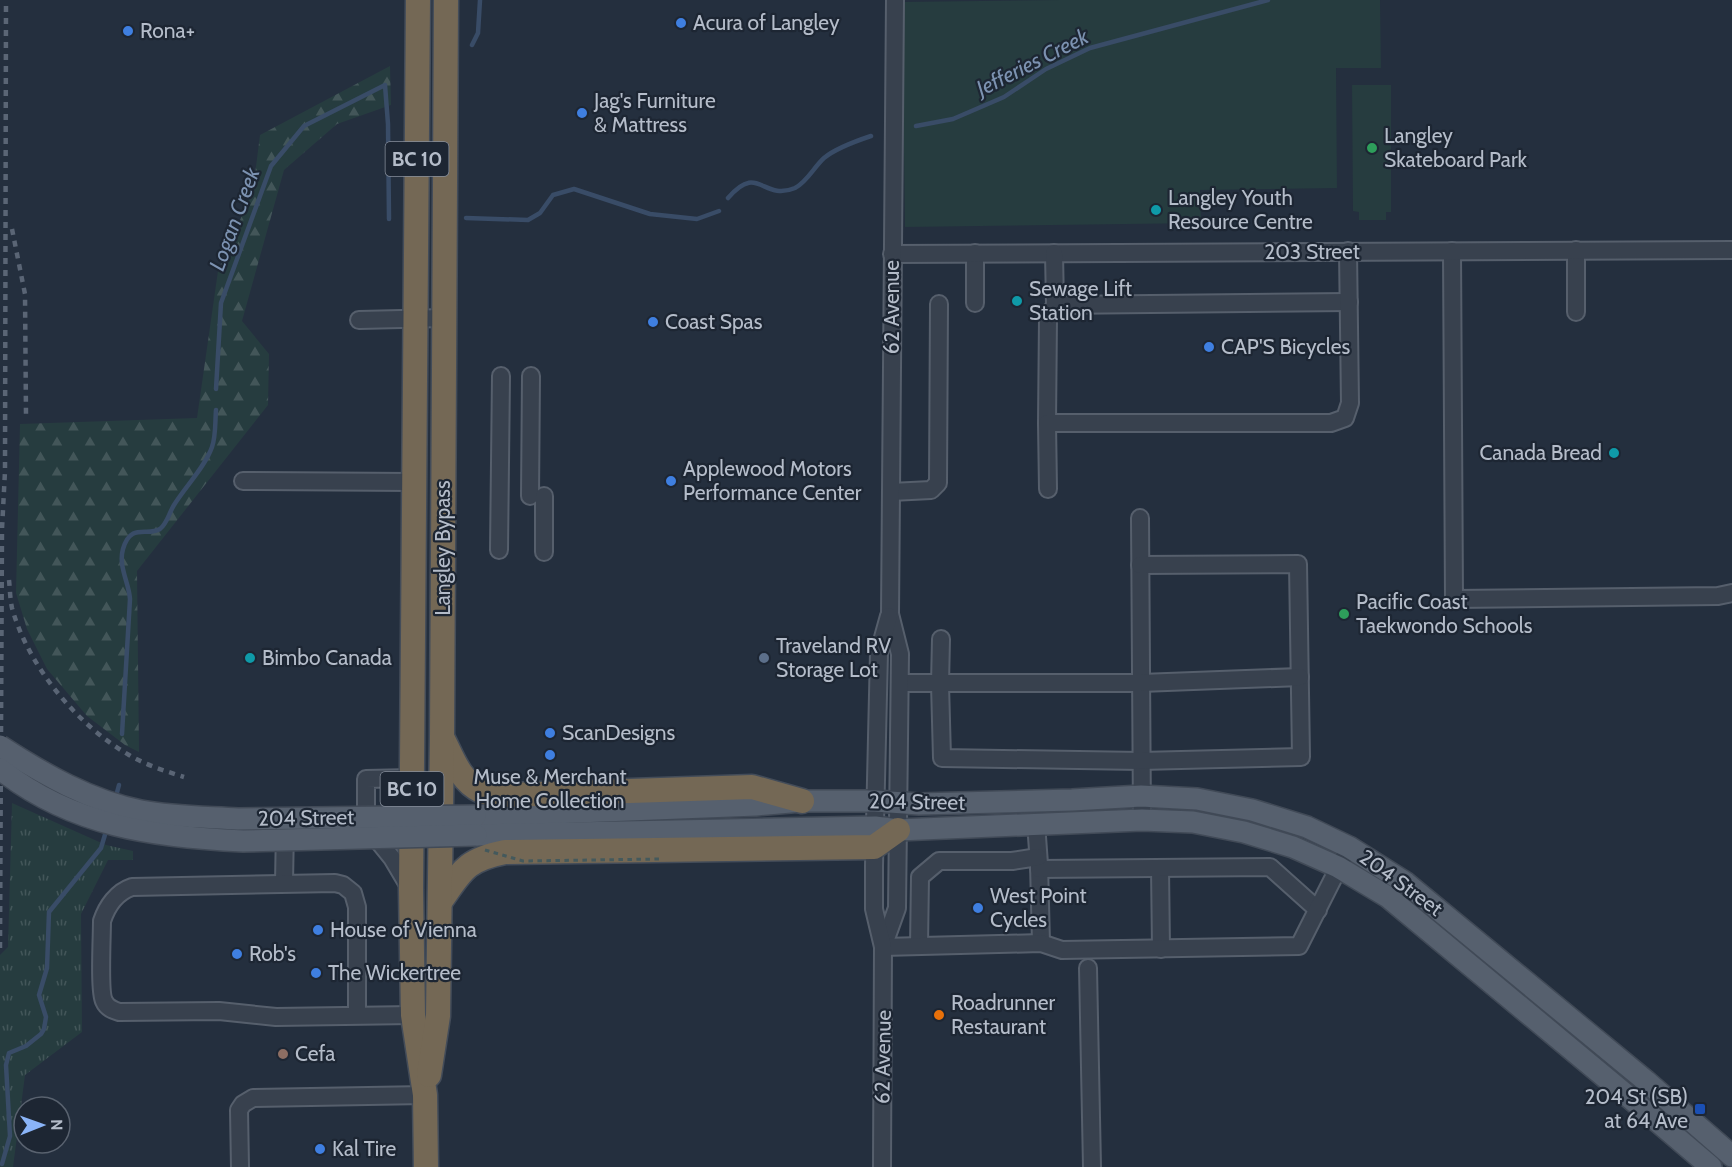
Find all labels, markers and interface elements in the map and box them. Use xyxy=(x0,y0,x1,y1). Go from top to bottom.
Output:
place label: Acura of Langley xyxy=(693,10,840,35)
marker: Acura of Langley xyxy=(674,16,688,30)
place label: Rona+ xyxy=(140,18,195,43)
water label: Jefferies Creek xyxy=(970,22,1093,103)
marker: Rona+ xyxy=(121,24,135,38)
place label: Jag's Furniture & Mattress xyxy=(593,88,716,137)
marker: Jag's Furniture & Mattress xyxy=(575,106,589,120)
place label: Langley Skateboard Park xyxy=(1384,123,1528,172)
marker: Langley Skateboard Park xyxy=(1365,141,1379,155)
road number: BC 10 xyxy=(386,142,448,176)
water label: Logan Creek xyxy=(203,163,266,274)
place label: Langley Youth Resource Centre xyxy=(1168,185,1313,234)
marker: Langley Youth Resource Centre xyxy=(1149,203,1163,217)
street label: 203 Street xyxy=(1264,239,1360,264)
street label: 62 Avenue xyxy=(879,260,904,354)
place label: Sewage Lift Station xyxy=(1029,276,1132,325)
marker: Sewage Lift Station xyxy=(1010,294,1024,308)
place label: Coast Spas xyxy=(665,309,763,334)
marker: Coast Spas xyxy=(646,315,660,329)
place label: CAP'S Bicycles xyxy=(1221,334,1350,359)
marker: CAP'S Bicycles xyxy=(1202,340,1216,354)
place label: Canada Bread xyxy=(1479,440,1602,465)
marker: Canada Bread xyxy=(1607,446,1621,460)
place label: Applewood Motors Performance Center xyxy=(683,456,862,505)
marker: Applewood Motors Performance Center xyxy=(664,474,678,488)
street label: Langley Bypass xyxy=(430,480,455,616)
place label: Pacific Coast Taekwondo Schools xyxy=(1356,589,1533,638)
marker: Pacific Coast Taekwondo Schools xyxy=(1337,607,1351,621)
place label: Traveland RV Storage Lot xyxy=(776,633,891,682)
place label: Bimbo Canada xyxy=(262,645,392,670)
marker: Bimbo Canada xyxy=(243,651,257,665)
marker: Traveland RV Storage Lot xyxy=(757,651,771,665)
place label: ScanDesigns xyxy=(562,720,675,745)
marker: ScanDesigns xyxy=(543,726,557,740)
marker: Muse & Merchant Home Collection xyxy=(543,748,557,762)
place label: Muse & Merchant Home Collection xyxy=(473,764,627,813)
road number: BC 10 xyxy=(380,772,444,806)
street label: 204 Street xyxy=(869,788,965,815)
street label: 204 Street xyxy=(258,804,354,831)
street label: 204 Street xyxy=(1355,844,1448,921)
place label: West Point Cycles xyxy=(990,883,1087,932)
marker: West Point Cycles xyxy=(971,901,985,915)
place label: House of Vienna xyxy=(330,917,477,942)
marker: House of Vienna xyxy=(311,923,325,937)
place label: Rob's xyxy=(249,941,296,966)
marker: Rob's xyxy=(230,947,244,961)
place label: The Wickertree xyxy=(328,960,461,985)
marker: The Wickertree xyxy=(309,966,323,980)
place label: Roadrunner Restaurant xyxy=(951,990,1055,1039)
marker: Roadrunner Restaurant xyxy=(932,1008,946,1022)
street label: 62 Avenue xyxy=(869,1009,896,1104)
place label: Cefa xyxy=(295,1041,335,1066)
marker: Cefa xyxy=(276,1047,290,1061)
place label: 204 St (SB) at 64 Ave xyxy=(1585,1084,1688,1133)
north arrow xyxy=(12,1095,72,1155)
marker: 204 St (SB) at 64 Ave xyxy=(1693,1102,1707,1116)
text: N xyxy=(47,1119,66,1131)
place label: Kal Tire xyxy=(332,1136,396,1161)
marker: Kal Tire xyxy=(313,1142,327,1156)

